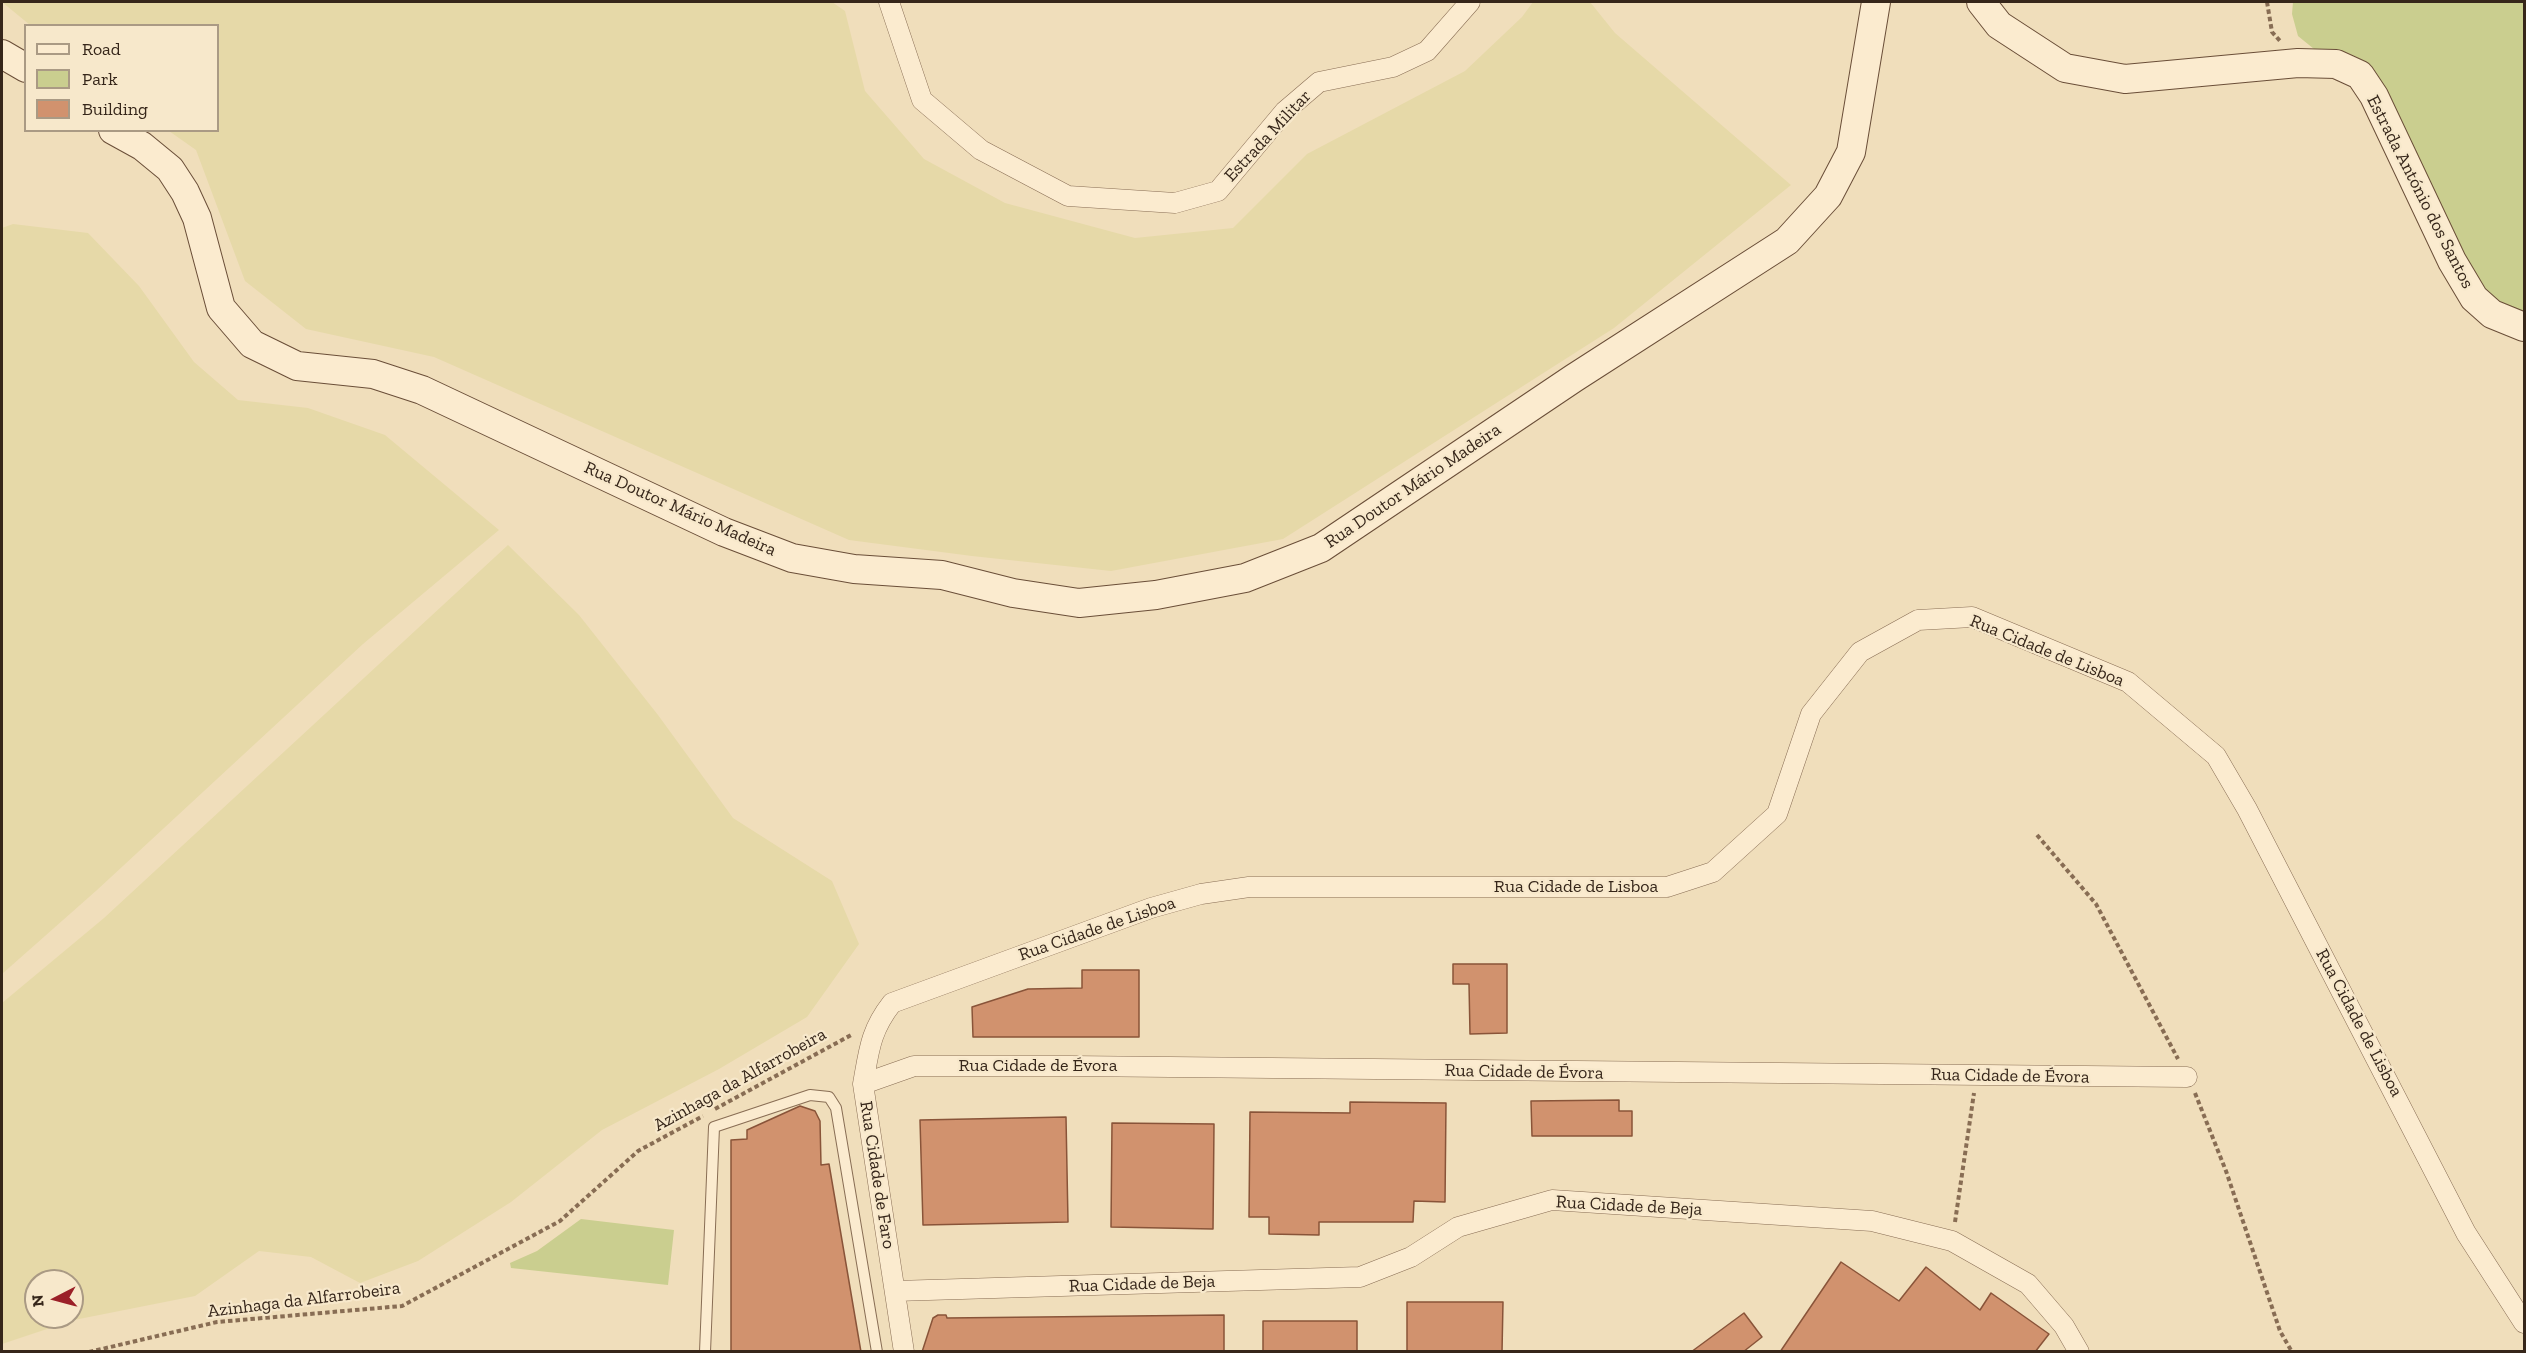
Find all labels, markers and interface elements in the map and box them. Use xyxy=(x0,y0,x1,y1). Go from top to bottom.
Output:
legend xyxy=(24,24,219,132)
text: Road xyxy=(82,38,121,60)
text: Park xyxy=(82,68,118,90)
street label: Estrada Militar xyxy=(1220,86,1316,186)
street label: Estrada António dos Santos xyxy=(2362,92,2478,292)
text: Building xyxy=(82,98,148,120)
street label: Rua Doutor Mário Madeira xyxy=(1321,419,1505,553)
street label: Rua Doutor Mário Madeira xyxy=(581,457,779,561)
street label: Rua Cidade de Lisboa xyxy=(1967,610,2127,692)
street label: Rua Cidade de Lisboa xyxy=(1494,876,1658,898)
street label: Rua Cidade de Lisboa xyxy=(1016,892,1178,966)
street label: Rua Cidade de Lisboa xyxy=(2311,945,2407,1101)
street label: Azinhaga da Alfarrobeira xyxy=(650,1024,830,1136)
street label: Rua Cidade de Évora xyxy=(958,1055,1118,1077)
street label: Rua Cidade de Évora xyxy=(1444,1060,1604,1084)
street label: Rua Cidade de Évora xyxy=(1930,1064,2090,1088)
street label: Rua Cidade de Faro xyxy=(855,1100,899,1250)
street label: Rua Cidade de Beja xyxy=(1555,1191,1703,1221)
north arrow xyxy=(24,1269,84,1329)
street label: Rua Cidade de Beja xyxy=(1068,1271,1216,1297)
street label: Azinhaga da Alfarrobeira xyxy=(206,1277,402,1323)
text: N xyxy=(28,1294,48,1308)

